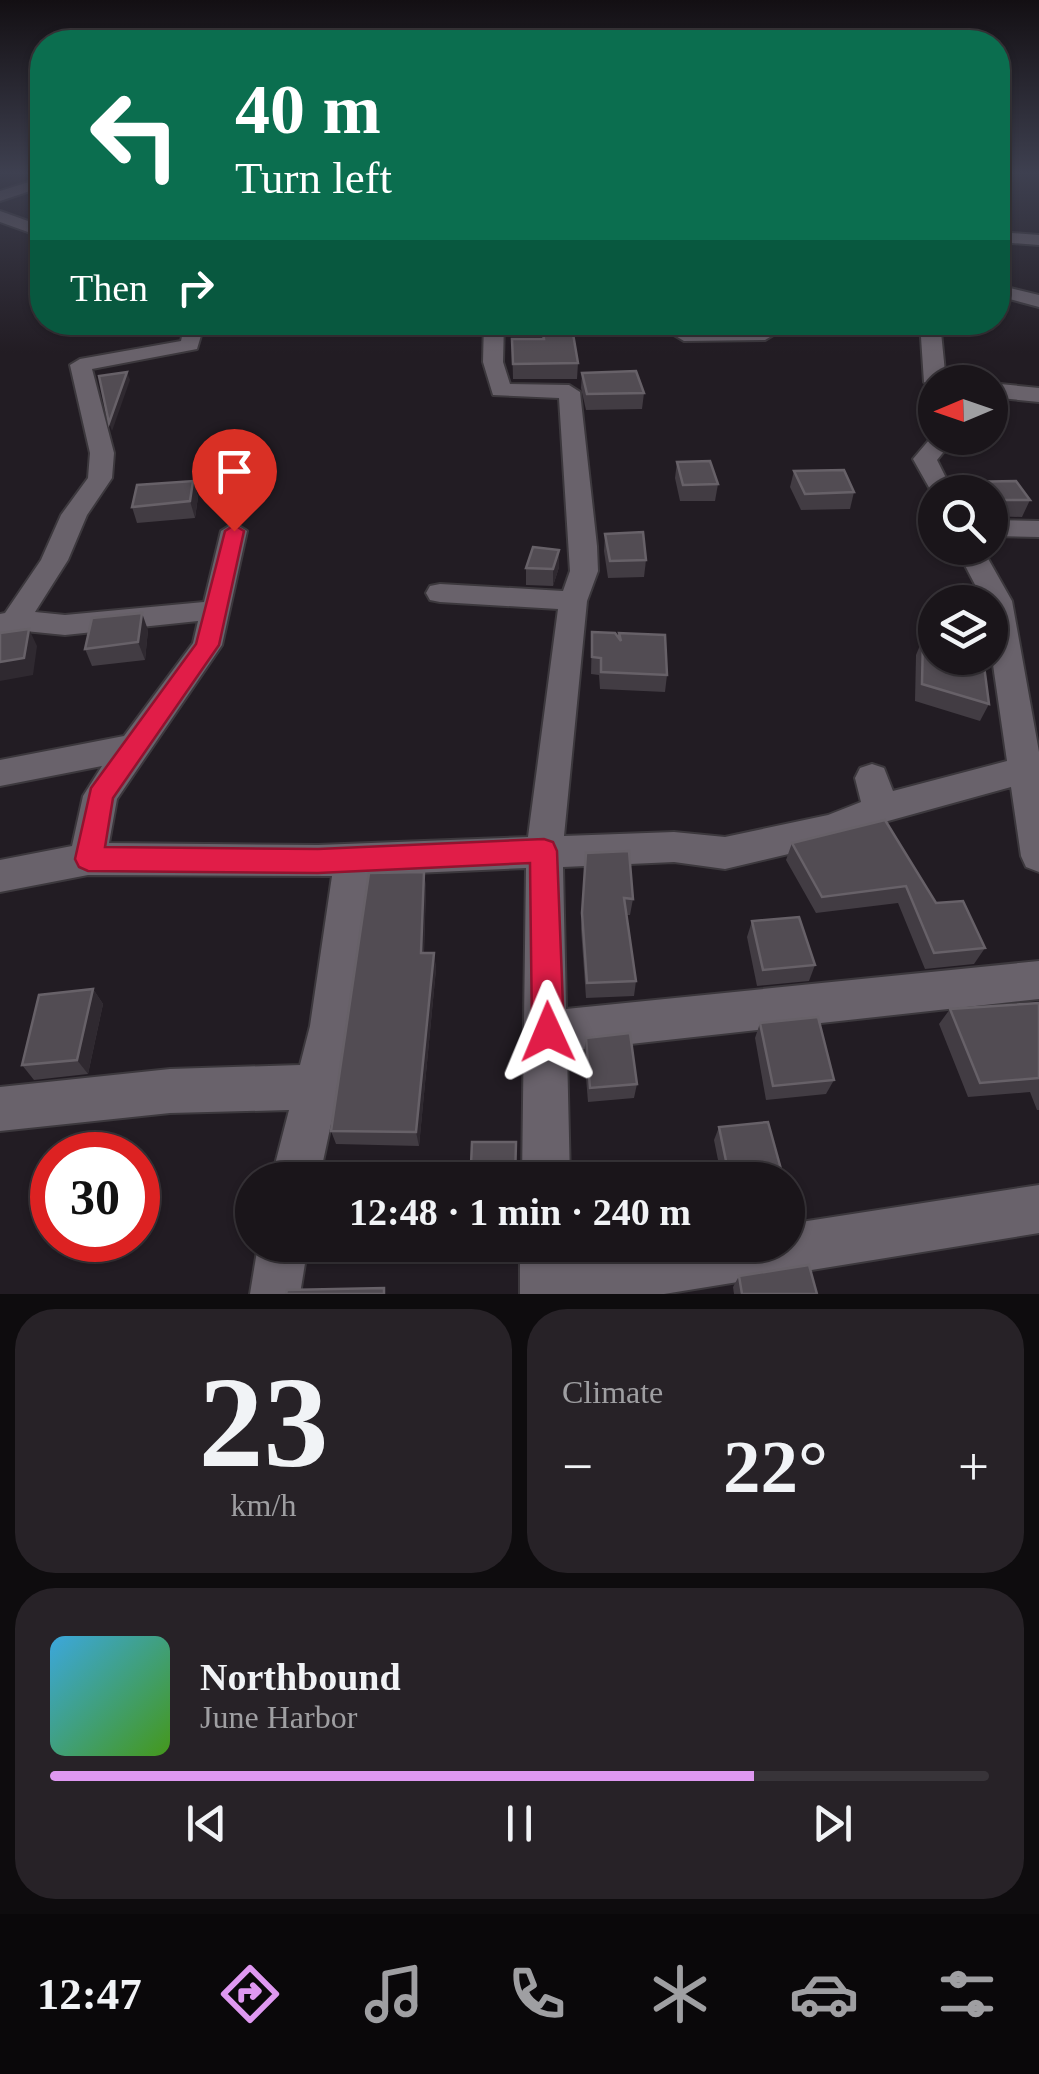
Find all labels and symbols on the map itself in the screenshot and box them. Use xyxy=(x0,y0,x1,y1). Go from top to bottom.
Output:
north arrow xyxy=(918,365,1008,455)
pin xyxy=(192,429,277,532)
position arrow xyxy=(496,980,600,1084)
speed limit sign: 30 xyxy=(30,1132,160,1262)

